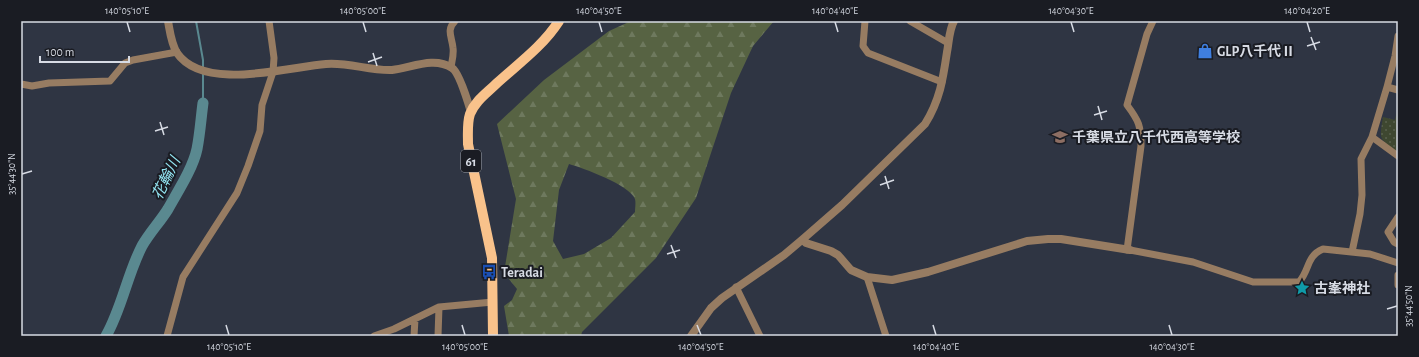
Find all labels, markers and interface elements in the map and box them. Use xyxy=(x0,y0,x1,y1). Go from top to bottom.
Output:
text: 140°05'10"E xyxy=(105,6,149,16)
text: 140°05'00"E xyxy=(340,6,386,16)
text: 140°04'50"E xyxy=(576,6,622,16)
text: 140°04'40"E xyxy=(812,6,858,16)
text: 140°04'30"E xyxy=(1048,6,1094,16)
text: 140°04'20"E xyxy=(1284,6,1330,16)
scale bar xyxy=(40,38,129,64)
shop icon: GLP八千代Ⅱ xyxy=(1196,42,1214,60)
place label: GLP八千代Ⅱ xyxy=(1217,43,1295,59)
text: 100 m xyxy=(46,46,74,58)
school or university icon: 千葉県立八千代西高等学校 xyxy=(1051,128,1069,146)
place label: 千葉県立八千代西高等学校 xyxy=(1072,129,1240,145)
road number: 61 xyxy=(461,150,481,172)
water label: 花輪川 xyxy=(149,152,184,202)
text: 35°44'30"N xyxy=(7,153,17,195)
bus stop icon: Teradai xyxy=(480,263,498,281)
place label: Teradai xyxy=(501,266,543,280)
place icon: 古峯神社 xyxy=(1293,279,1311,297)
place label: 古峯神社 xyxy=(1314,280,1370,296)
text: 35°44'50"N xyxy=(1404,285,1414,327)
text: 140°05'10"E xyxy=(207,342,251,352)
text: 140°05'00"E xyxy=(442,342,488,352)
text: 140°04'50"E xyxy=(678,342,724,352)
text: 140°04'40"E xyxy=(913,342,959,352)
text: 140°04'30"E xyxy=(1149,342,1195,352)

